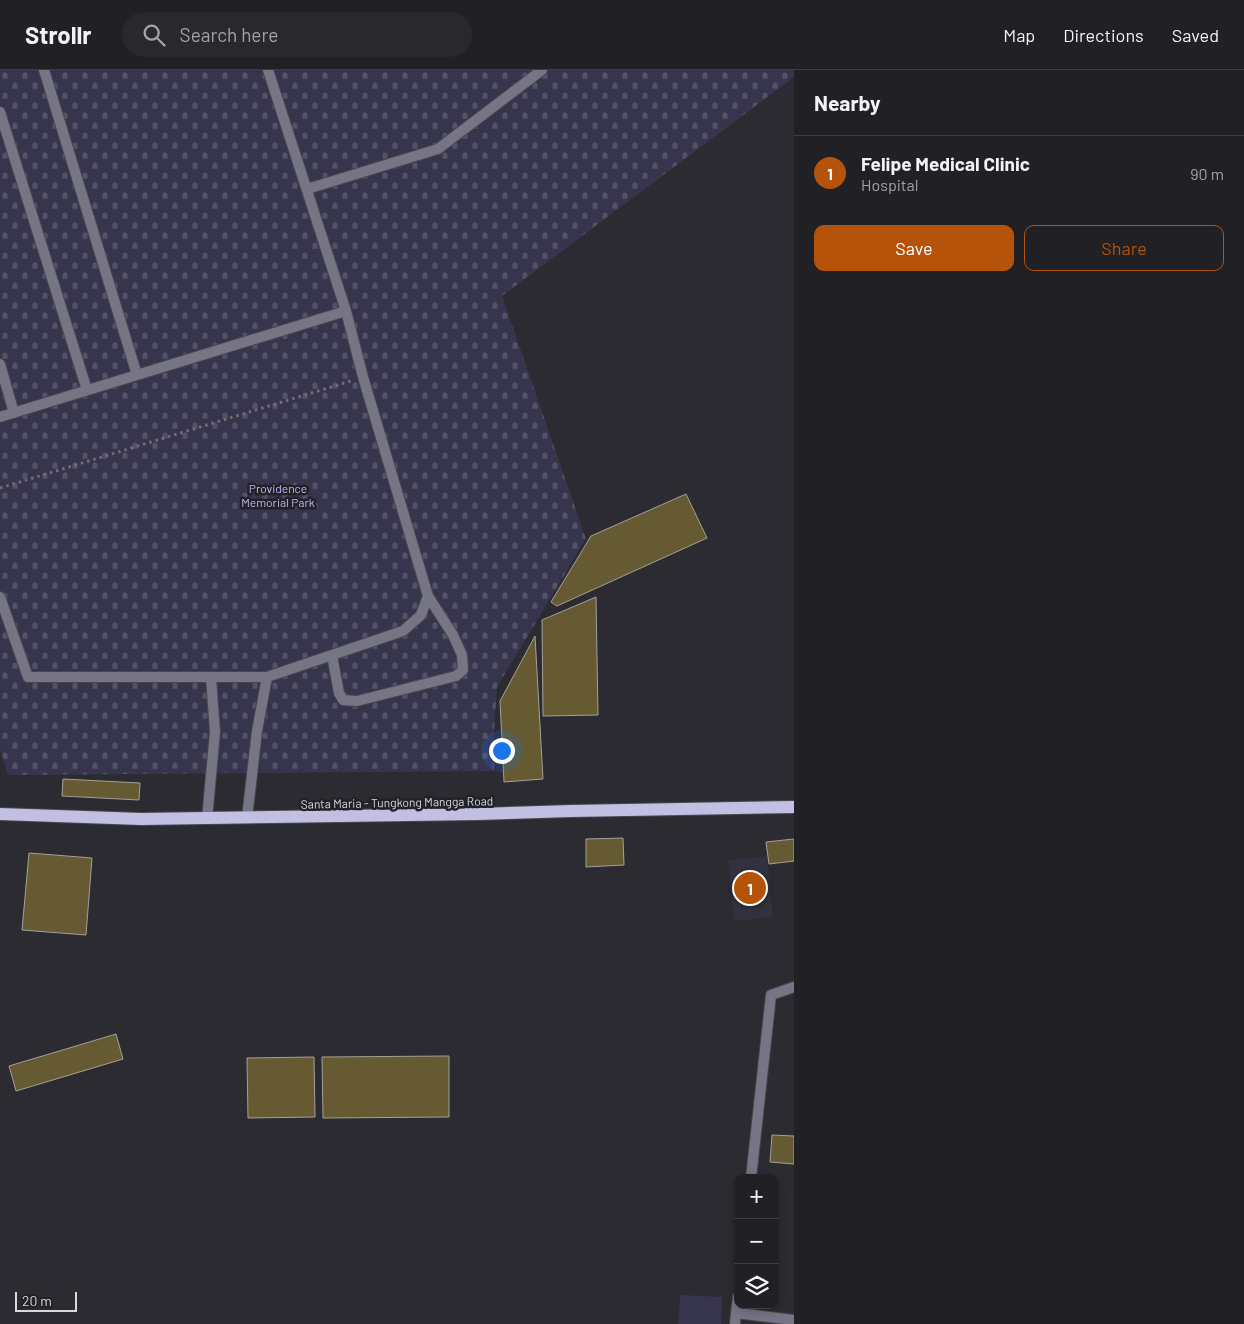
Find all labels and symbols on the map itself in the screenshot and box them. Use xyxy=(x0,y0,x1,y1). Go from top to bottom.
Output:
park label: Providence Memorial Park xyxy=(241,481,315,509)
your location xyxy=(489,738,515,764)
street label: Santa Maria - Tungkong Mangga Road xyxy=(301,793,493,811)
pin: 1 xyxy=(734,869,766,907)
scale bar xyxy=(15,1289,78,1312)

